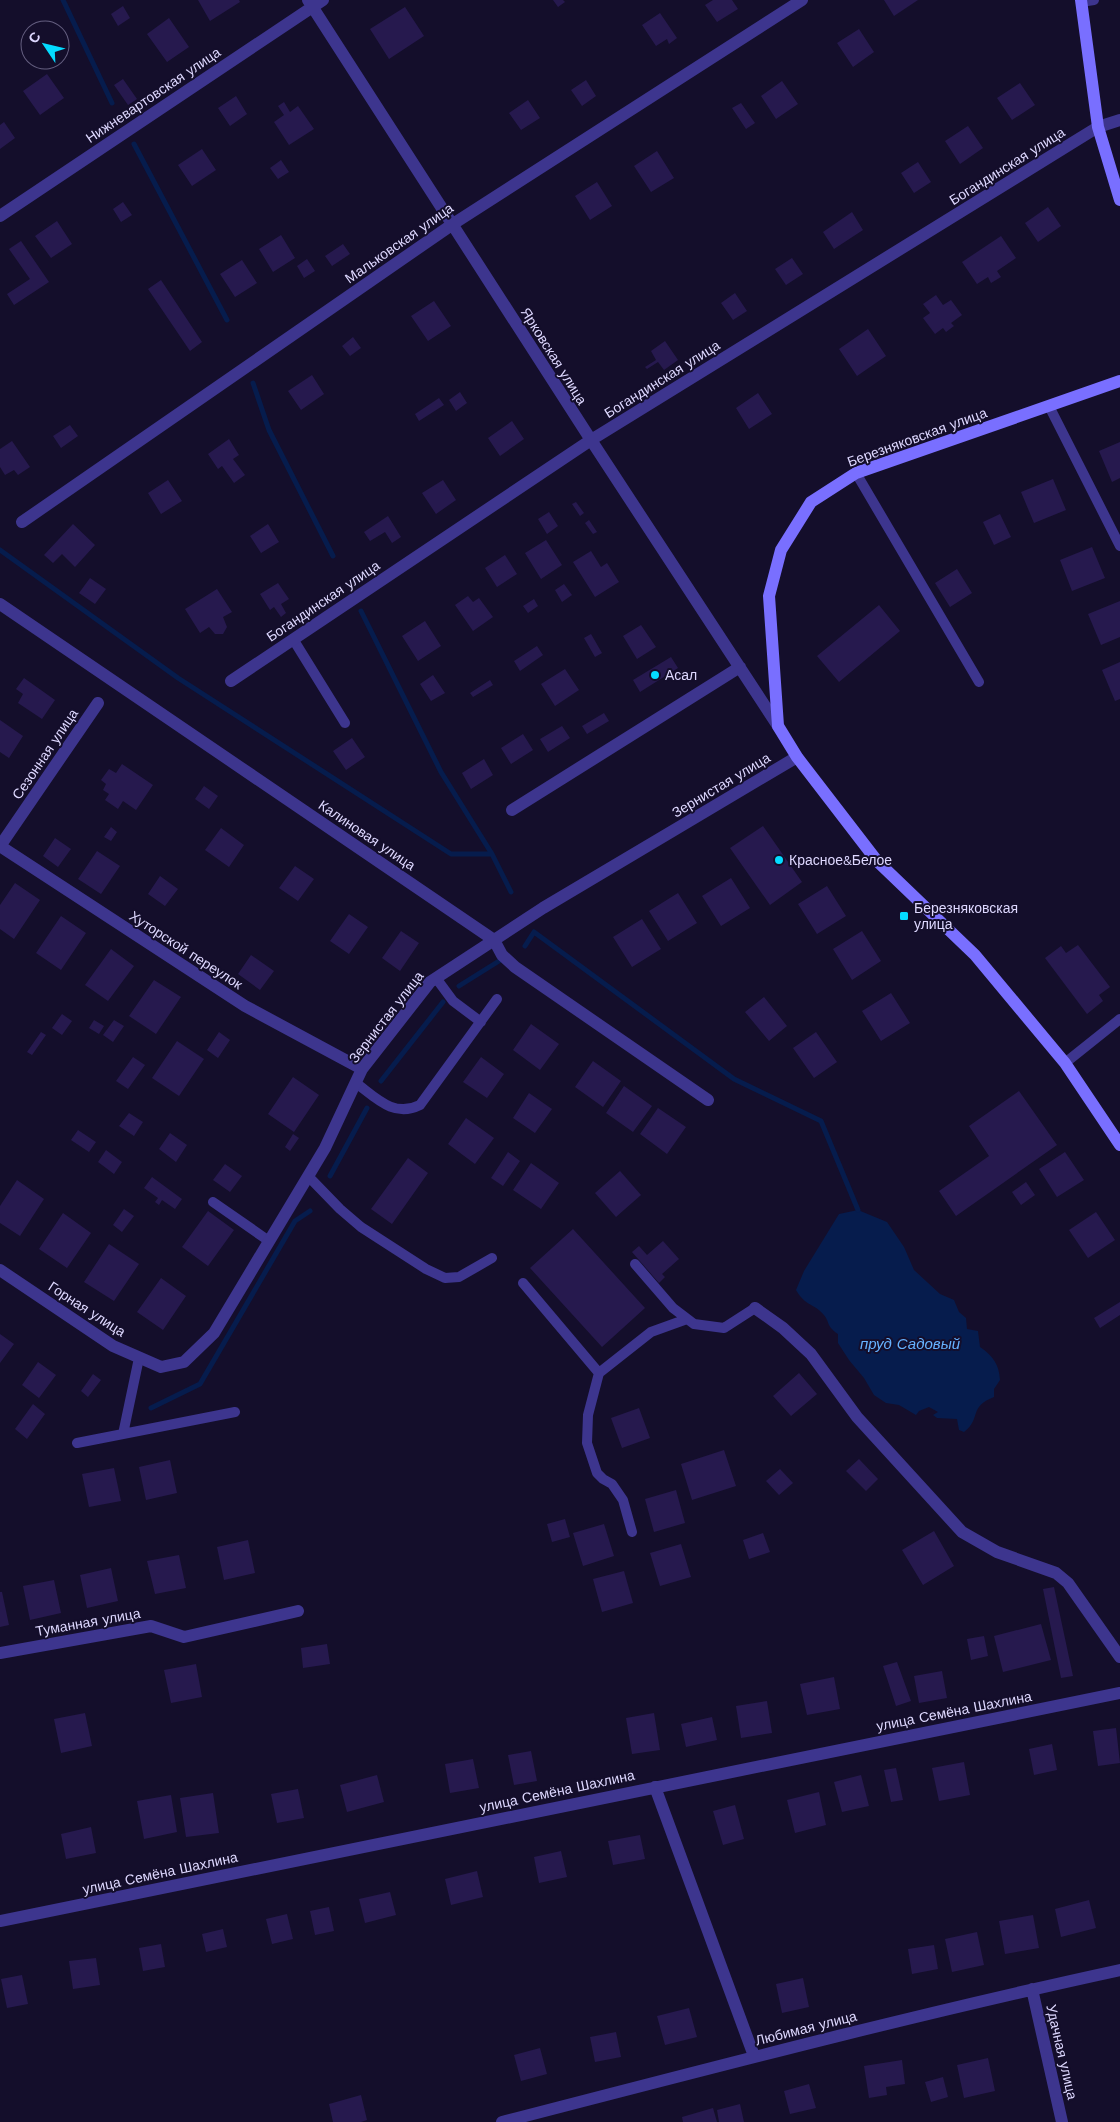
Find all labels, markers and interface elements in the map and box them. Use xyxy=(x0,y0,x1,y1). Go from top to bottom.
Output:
north arrow xyxy=(20,20,70,70)
text: С xyxy=(25,29,44,46)
street label: Нижневартовская улица xyxy=(83,44,223,146)
street label: Богандинская улица xyxy=(946,124,1068,208)
street label: Мальковская улица xyxy=(342,199,456,286)
street label: Ярковская улица xyxy=(518,305,590,408)
street label: Богандинская улица xyxy=(601,337,723,421)
street label: Березняковская улица xyxy=(845,404,989,470)
street label: Богандинская улица xyxy=(263,557,383,645)
place label: Асал xyxy=(665,667,697,683)
marker: Асал xyxy=(649,669,661,681)
street label: Сезонная улица xyxy=(9,706,81,802)
street label: Зернистая улица xyxy=(669,749,773,821)
street label: Калиновая улица xyxy=(316,797,419,873)
place label: Красное&Белое xyxy=(789,852,892,868)
marker: Красное&Белое xyxy=(773,854,785,866)
place label: Березняковская улица xyxy=(914,900,1018,932)
street label: Хуторской переулок xyxy=(127,908,246,993)
marker: Березняковская улица xyxy=(898,910,910,922)
street label: Зернистая улица xyxy=(345,968,427,1066)
street label: Горная улица xyxy=(45,1278,129,1340)
water label: пруд Садовый xyxy=(860,1335,961,1353)
street label: Туманная улица xyxy=(34,1605,142,1639)
street label: улица Семёна Шахлина xyxy=(875,1688,1033,1734)
street label: улица Семёна Шахлина xyxy=(478,1767,636,1815)
street label: улица Семёна Шахлина xyxy=(81,1849,239,1897)
street label: Удачная улица xyxy=(1043,2003,1081,2101)
street label: Любимая улица xyxy=(754,2008,858,2048)

